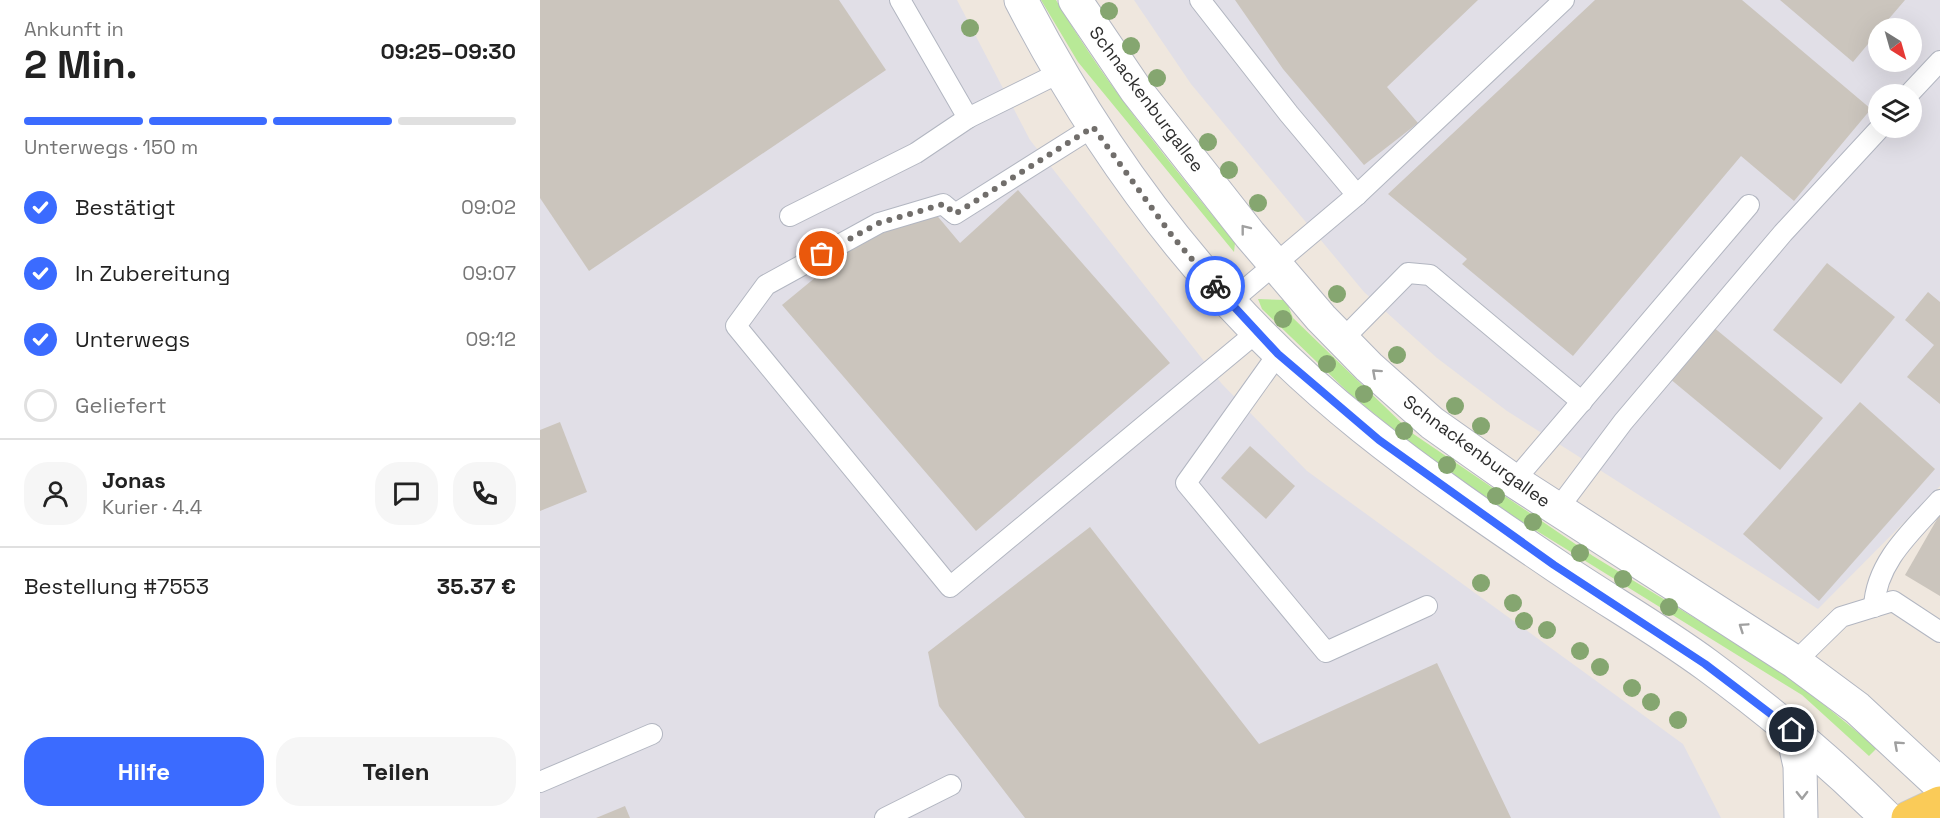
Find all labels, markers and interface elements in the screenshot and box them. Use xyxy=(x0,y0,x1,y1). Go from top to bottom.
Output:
text: Ankunft in xyxy=(24,16,124,42)
north arrow xyxy=(1868,18,1922,72)
map controls xyxy=(1868,18,1922,138)
street label: Schnackenburgallee xyxy=(1085,21,1209,177)
text: 09:25–09:30 xyxy=(380,37,516,65)
text: 2 Min. xyxy=(24,40,138,89)
button: layers xyxy=(1868,84,1922,138)
text: Unterwegs · 150 m xyxy=(24,134,198,160)
icon: check xyxy=(24,191,57,224)
text: Bestätigt xyxy=(75,193,176,221)
text: 09:02 xyxy=(461,194,516,220)
one-way arrow xyxy=(1242,225,1253,236)
pin xyxy=(796,228,847,279)
icon: bag xyxy=(805,237,838,270)
courier xyxy=(1185,256,1245,316)
icon: check xyxy=(24,257,57,290)
text: In Zubereitung xyxy=(75,259,230,287)
text: 09:07 xyxy=(462,260,516,286)
icon: bike xyxy=(1199,270,1232,303)
icon: check xyxy=(24,323,57,356)
text: Unterwegs xyxy=(75,325,190,353)
text: 09:12 xyxy=(465,326,516,352)
one-way arrow xyxy=(1372,369,1383,380)
street label: Schnackenburgallee xyxy=(1399,390,1555,512)
text: Geliefert xyxy=(75,391,167,419)
button: person xyxy=(24,462,87,525)
button: chat xyxy=(375,462,438,525)
button: phone xyxy=(453,462,516,525)
text: Jonas xyxy=(102,466,166,494)
text: Kurier · 4.4 xyxy=(102,494,202,520)
text: Bestellung #7553 xyxy=(24,572,209,600)
text: 35.37 € xyxy=(437,572,516,600)
one-way arrow xyxy=(1739,623,1750,634)
pin xyxy=(1766,704,1817,755)
icon: home xyxy=(1775,713,1808,746)
button: Hilfe xyxy=(24,737,264,806)
button: Teilen xyxy=(276,737,516,806)
one-way arrow xyxy=(1894,741,1905,752)
one-way arrow xyxy=(1796,790,1808,799)

